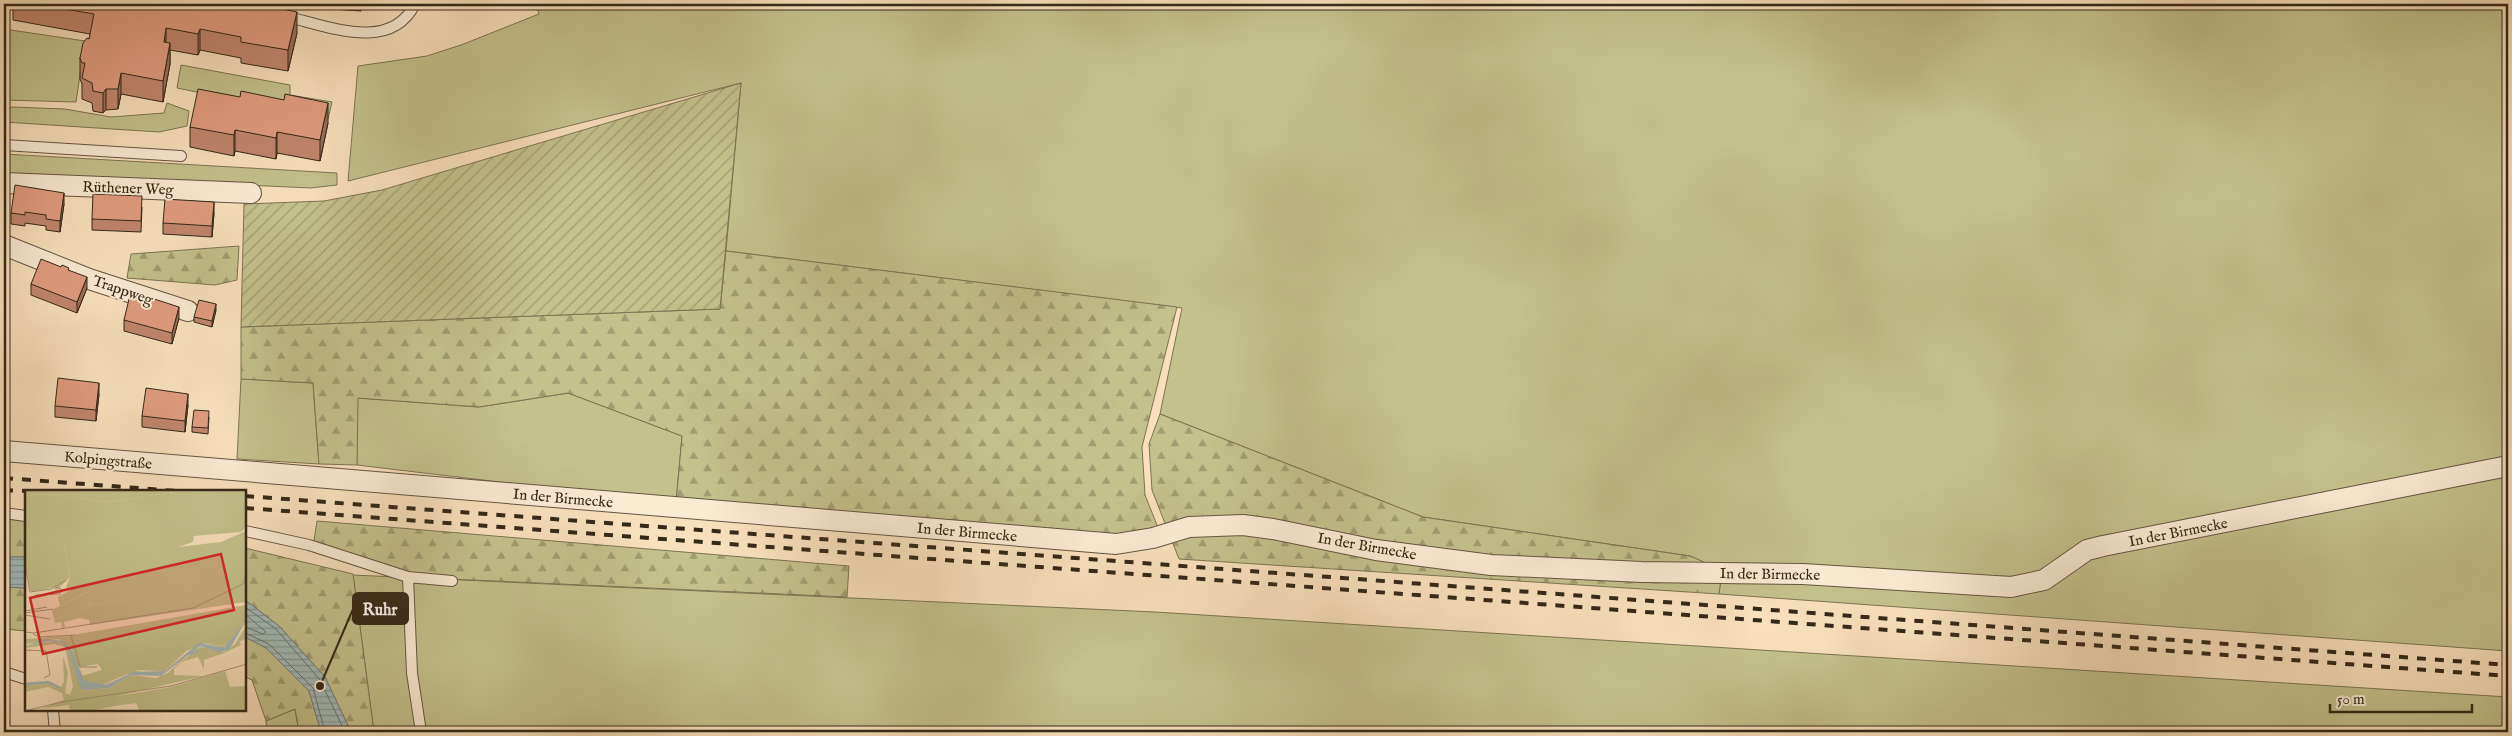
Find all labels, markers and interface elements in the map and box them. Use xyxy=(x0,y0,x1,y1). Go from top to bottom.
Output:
street label: Rüthener Weg xyxy=(82,177,175,200)
street label: Trappweg xyxy=(90,271,156,310)
street label: Kolpingstraße xyxy=(63,447,153,474)
street label: In der Birmecke xyxy=(512,485,614,512)
inset map xyxy=(25,490,246,711)
street label: In der Birmecke xyxy=(2127,514,2229,551)
street label: In der Birmecke xyxy=(916,519,1018,546)
street label: In der Birmecke xyxy=(1316,528,1418,565)
street label: In der Birmecke xyxy=(1720,564,1821,585)
callout: Ruhr xyxy=(353,593,408,624)
text: Ruhr xyxy=(363,601,398,621)
scale bar xyxy=(2330,681,2472,713)
text: 50 m xyxy=(2337,690,2365,709)

